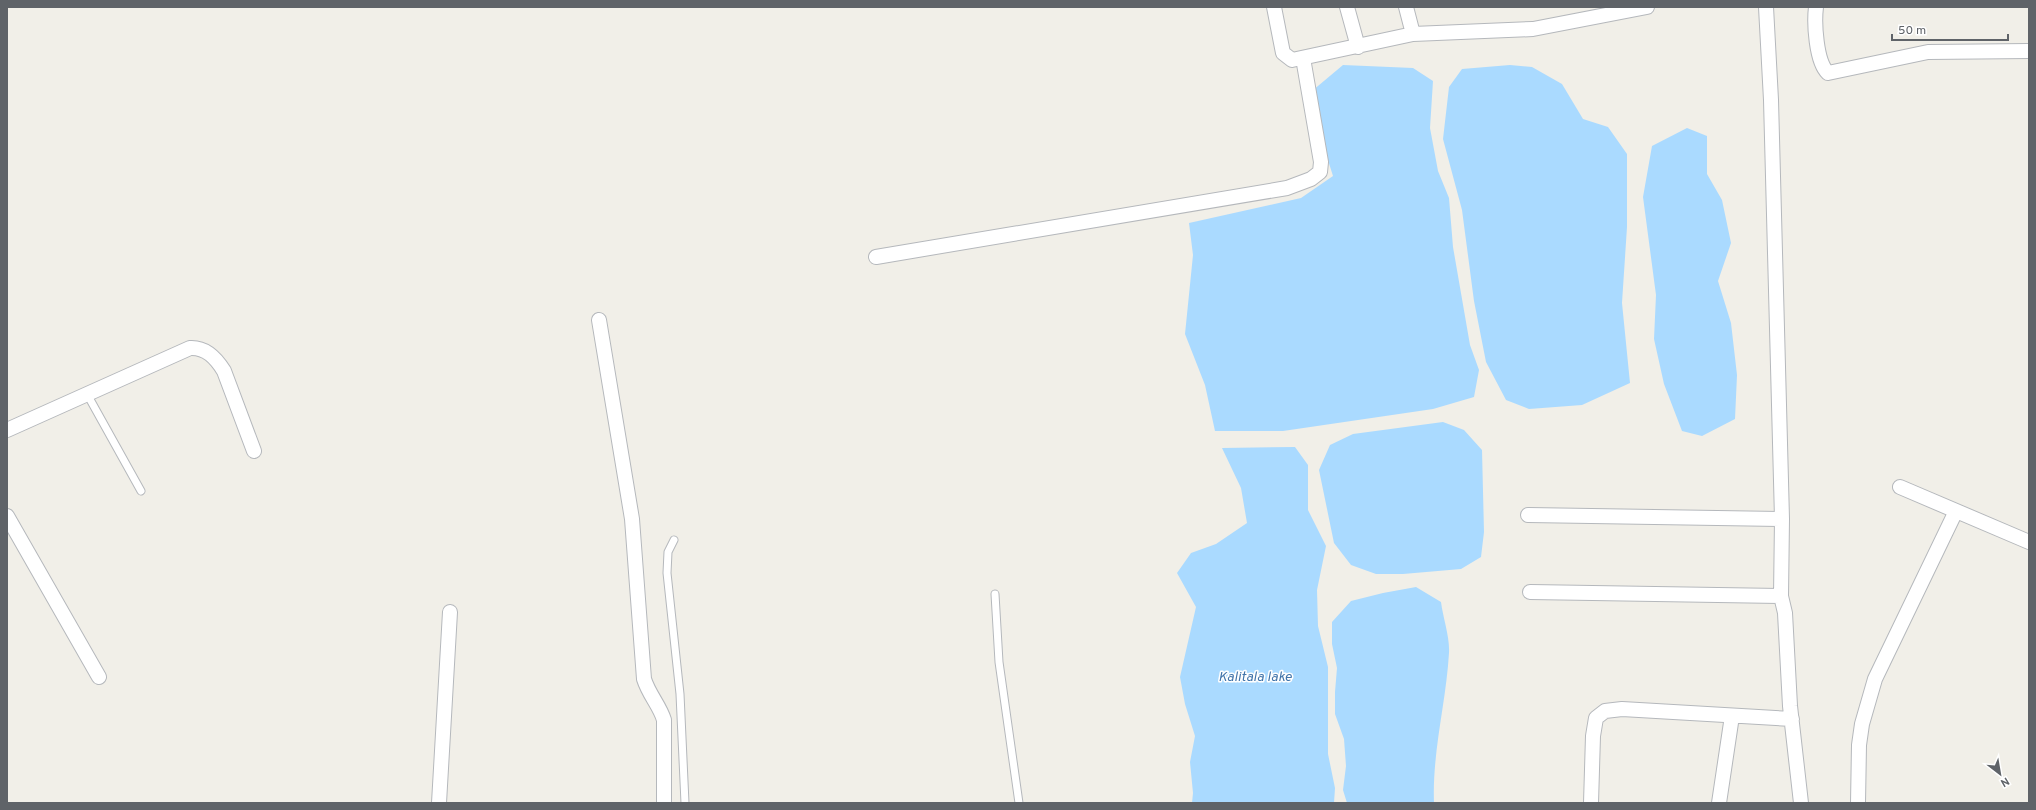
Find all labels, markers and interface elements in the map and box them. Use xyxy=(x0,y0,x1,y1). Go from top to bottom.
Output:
scale bar xyxy=(1892,16,2008,42)
text: 50 m xyxy=(1898,23,1926,39)
water label: Kalitala lake xyxy=(1218,669,1293,686)
north arrow xyxy=(1980,754,2020,794)
text: N xyxy=(1998,774,2012,790)

